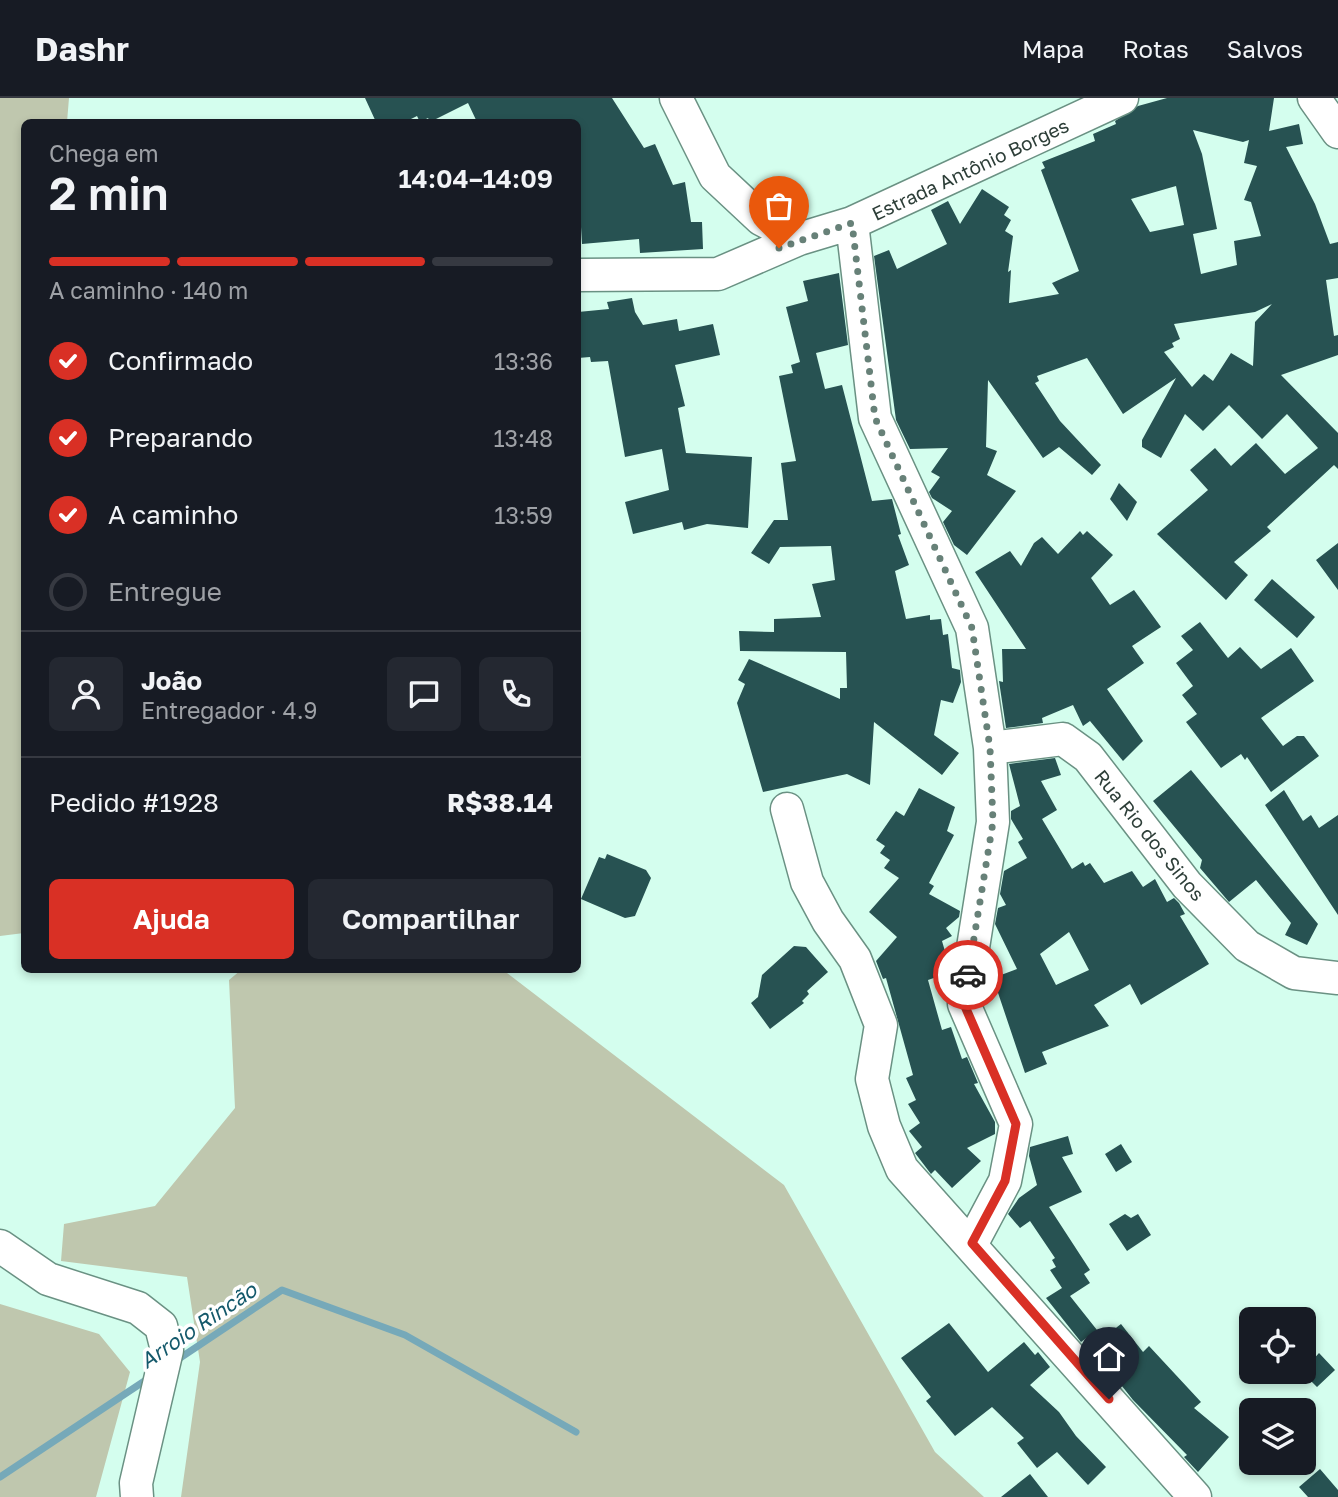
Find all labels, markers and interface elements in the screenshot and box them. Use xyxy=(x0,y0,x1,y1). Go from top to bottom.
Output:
text: Dashr xyxy=(35,29,129,68)
text: Mapa xyxy=(1022,34,1084,63)
text: Rotas xyxy=(1122,34,1189,63)
text: Salvos xyxy=(1227,34,1303,63)
street label: Estrada Antônio Borges xyxy=(868,113,1072,225)
text: Chega em xyxy=(49,139,159,167)
text: 14:04–14:09 xyxy=(398,163,553,194)
text: 2 min xyxy=(49,165,169,220)
pin xyxy=(749,176,809,248)
icon: bag xyxy=(760,187,798,225)
text: A caminho · 140 m xyxy=(49,276,248,304)
icon: check xyxy=(49,342,87,380)
text: Confirmado xyxy=(108,345,253,376)
text: 13:36 xyxy=(494,347,553,375)
icon: check xyxy=(49,419,87,457)
text: Preparando xyxy=(108,422,253,453)
text: 13:48 xyxy=(493,424,553,452)
icon: check xyxy=(49,496,87,534)
text: A caminho xyxy=(108,499,238,530)
text: 13:59 xyxy=(494,501,553,529)
text: Entregue xyxy=(108,576,222,607)
button: person xyxy=(49,657,123,731)
button: chat xyxy=(387,657,461,731)
button: phone xyxy=(479,657,553,731)
text: João xyxy=(141,665,202,696)
text: Entregador · 4.9 xyxy=(141,696,318,724)
street label: Rua Rio dos Sinos xyxy=(1090,765,1210,905)
text: Pedido #1928 xyxy=(49,787,219,818)
text: R$38.14 xyxy=(447,787,553,818)
button: Ajuda xyxy=(49,879,294,959)
button: Compartilhar xyxy=(308,879,553,959)
courier xyxy=(933,940,1003,1010)
icon: car xyxy=(949,956,987,994)
water label: Arroio Rincão xyxy=(135,1276,262,1374)
map controls xyxy=(1239,1307,1316,1475)
button: locate xyxy=(1239,1307,1316,1384)
pin xyxy=(1079,1327,1139,1399)
icon: home xyxy=(1090,1338,1128,1376)
button: layers xyxy=(1239,1398,1316,1475)

